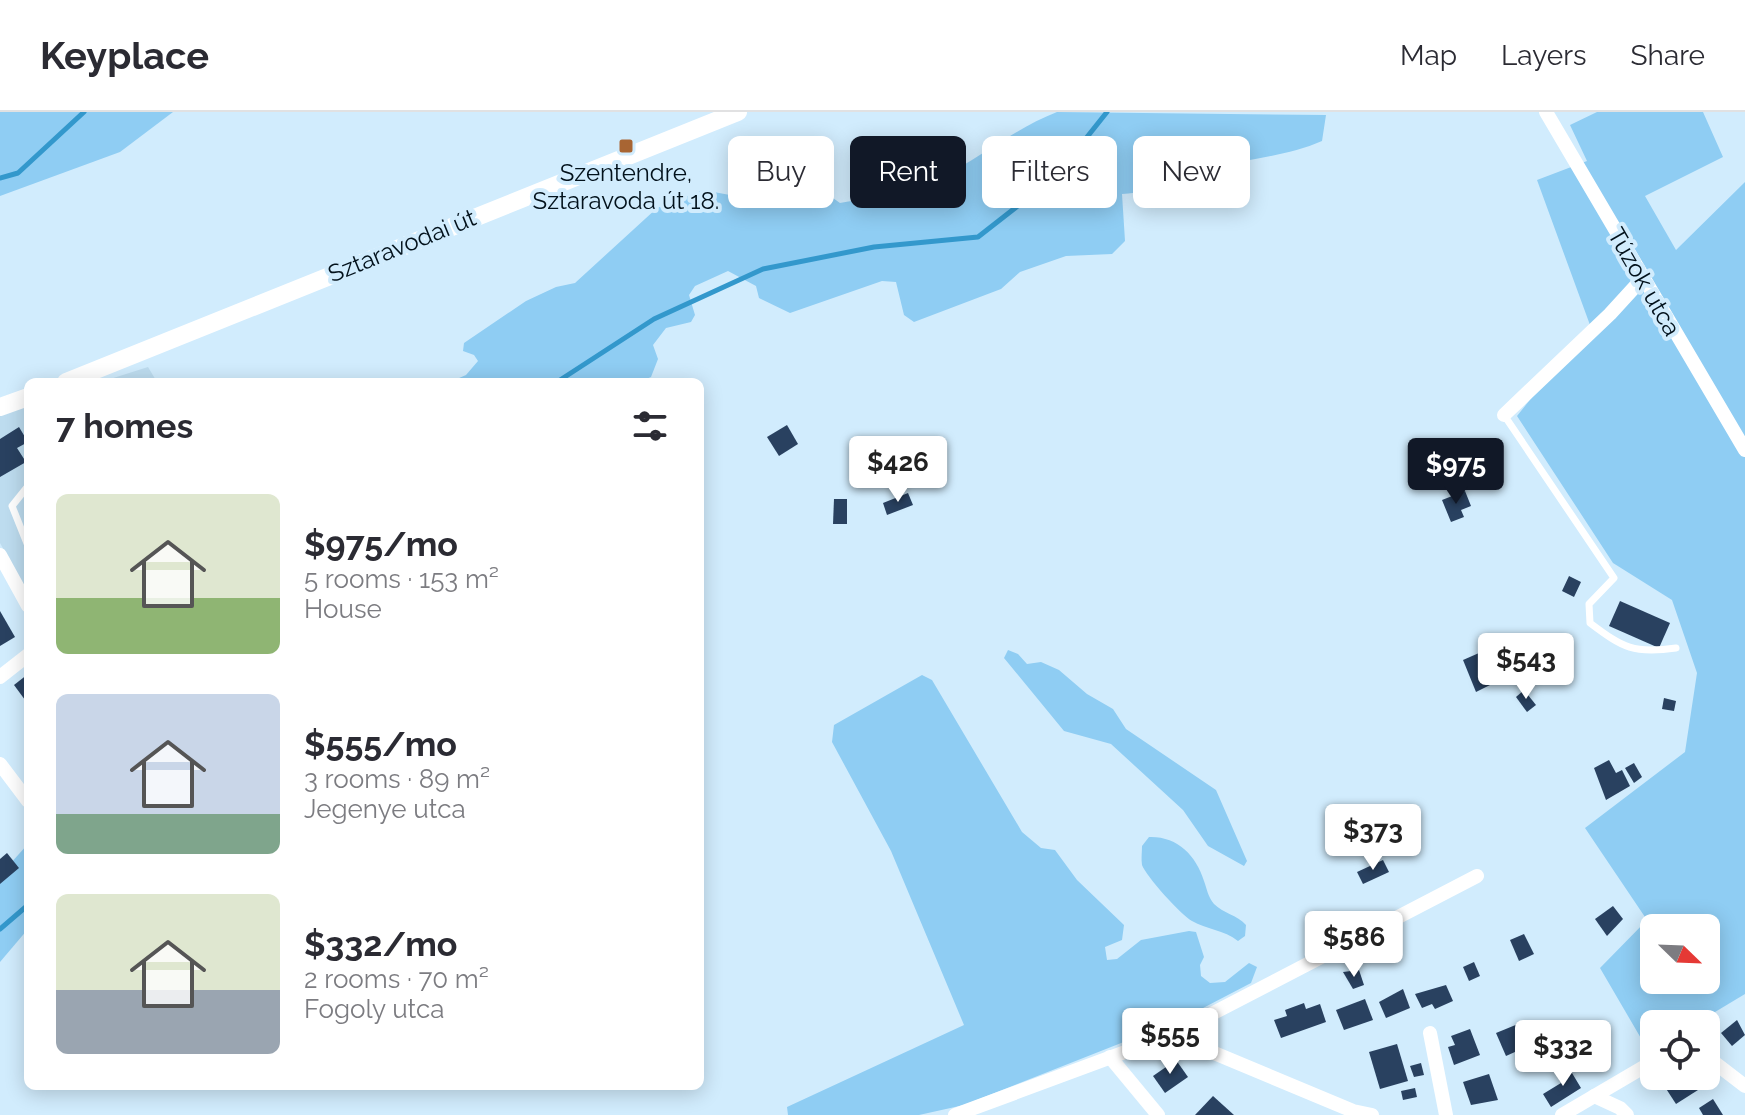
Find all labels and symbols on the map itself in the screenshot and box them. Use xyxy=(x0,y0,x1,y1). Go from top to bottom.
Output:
marker: Szentendre, Sztaravoda út 18. xyxy=(617,137,635,155)
place label: Szentendre, Sztaravoda út 18. xyxy=(533,158,719,215)
street label: Sztaravodai út xyxy=(324,203,480,288)
street label: Túzok utca xyxy=(1602,223,1687,341)
pin: $426 xyxy=(851,436,945,504)
pin: $975 xyxy=(1409,438,1503,506)
pin: $543 xyxy=(1479,633,1573,701)
pin: $373 xyxy=(1326,804,1420,872)
pin: $586 xyxy=(1307,911,1401,979)
north arrow xyxy=(1640,914,1720,994)
pin: $555 xyxy=(1123,1008,1217,1076)
pin: $332 xyxy=(1516,1020,1610,1088)

